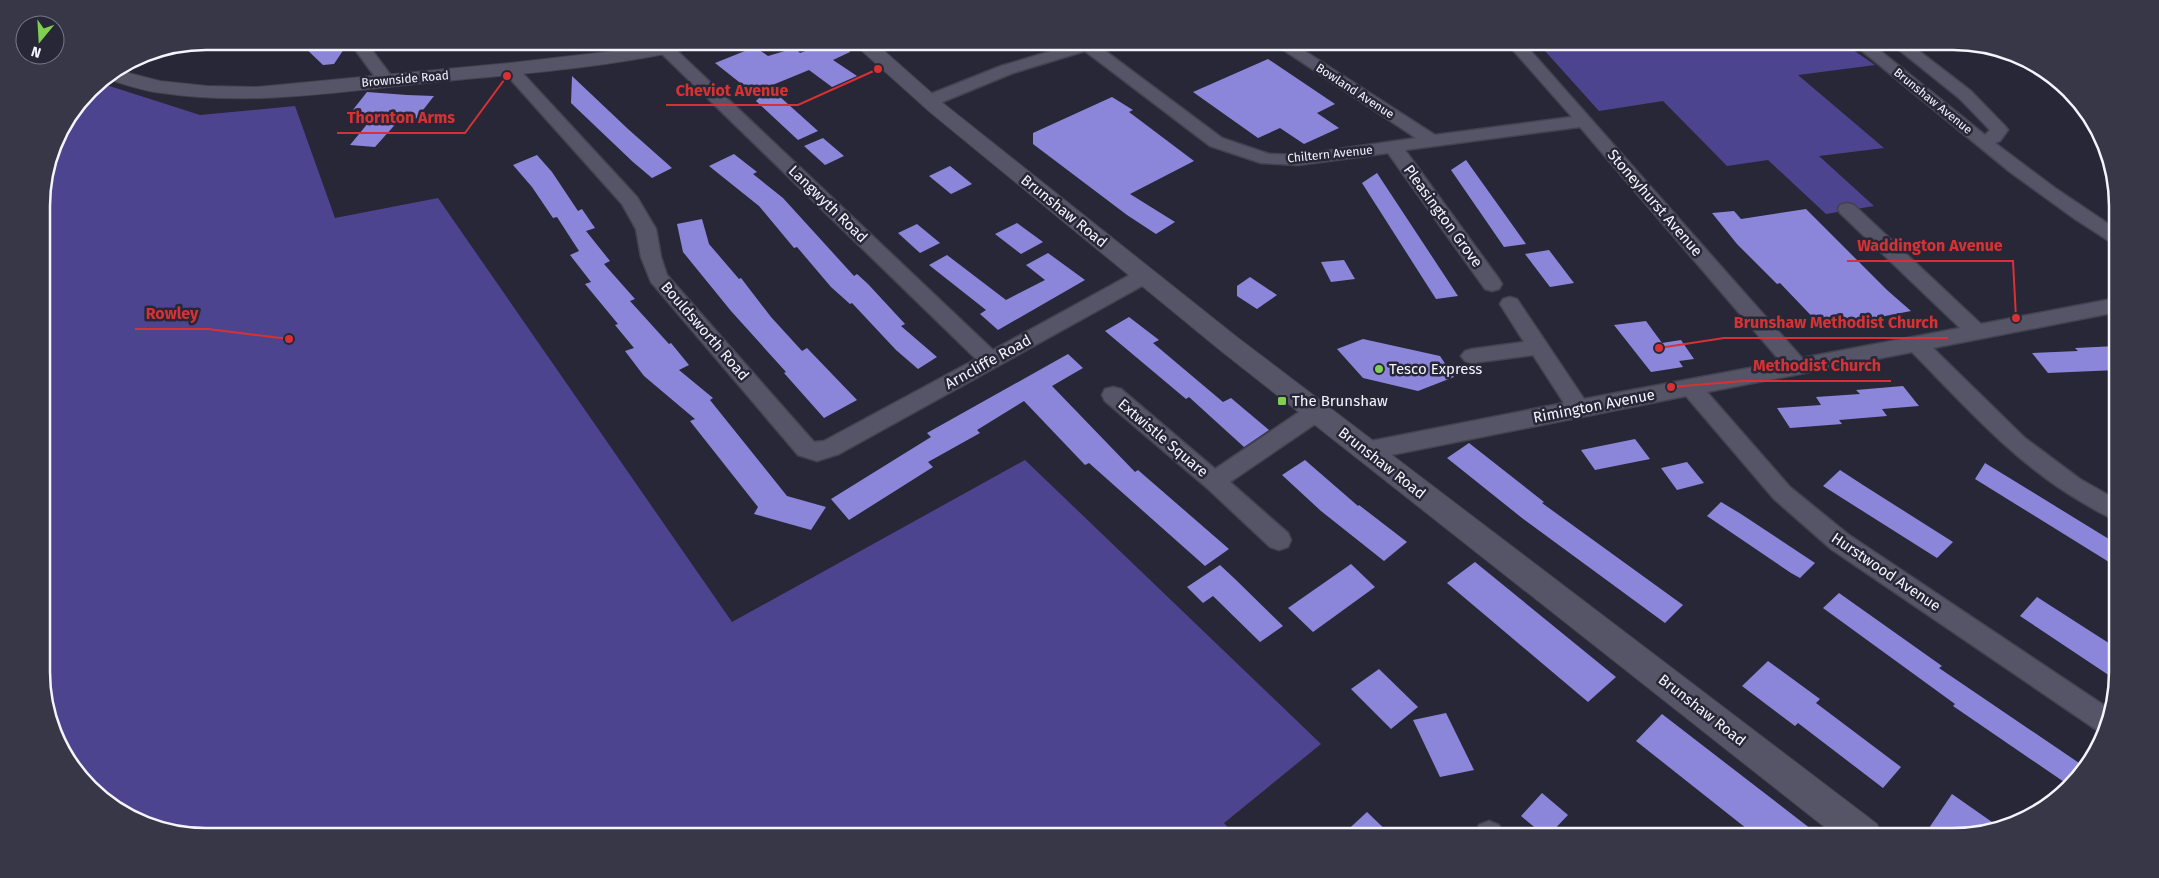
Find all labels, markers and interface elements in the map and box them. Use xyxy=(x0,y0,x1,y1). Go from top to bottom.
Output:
north arrow xyxy=(15,15,65,65)
text: N xyxy=(29,42,43,61)
street label: Bowland Avenue xyxy=(1313,61,1397,121)
street label: Brunshaw Avenue xyxy=(1891,65,1975,137)
street label: Brownside Road xyxy=(361,68,449,90)
callout: Cheviot Avenue xyxy=(666,74,798,105)
text: Cheviot Avenue xyxy=(676,81,788,100)
callout: Thornton Arms xyxy=(337,102,465,133)
text: Thornton Arms xyxy=(347,108,455,127)
street label: Chiltern Avenue xyxy=(1287,143,1373,165)
street label: Stoneyhurst Avenue xyxy=(1604,146,1706,260)
street label: Pleasington Grove xyxy=(1400,161,1486,271)
street label: Langwyth Road xyxy=(785,162,871,246)
street label: Brunshaw Road xyxy=(1017,171,1111,251)
callout: Waddington Avenue xyxy=(1847,230,2013,261)
text: Waddington Avenue xyxy=(1857,236,2003,255)
street label: Bouldsworth Road xyxy=(657,278,753,384)
callout: Rowley xyxy=(135,298,208,329)
text: Rowley xyxy=(146,304,199,323)
callout: Brunshaw Methodist Church xyxy=(1724,307,1948,338)
text: Brunshaw Methodist Church xyxy=(1734,313,1938,332)
street label: Arncliffe Road xyxy=(942,331,1034,393)
callout: Methodist Church xyxy=(1743,350,1891,381)
text: Methodist Church xyxy=(1753,356,1881,375)
place label: Tesco Express xyxy=(1389,360,1482,378)
marker: Tesco Express xyxy=(1373,363,1385,375)
street label: Rimington Avenue xyxy=(1532,385,1656,427)
place label: The Brunshaw xyxy=(1292,392,1388,410)
street label: Extwistle Square xyxy=(1114,395,1212,481)
marker: The Brunshaw xyxy=(1276,395,1288,407)
street label: Brunshaw Road xyxy=(1335,423,1429,503)
street label: Hurstwood Avenue xyxy=(1828,529,1944,615)
street label: Brunshaw Road xyxy=(1655,670,1749,750)

